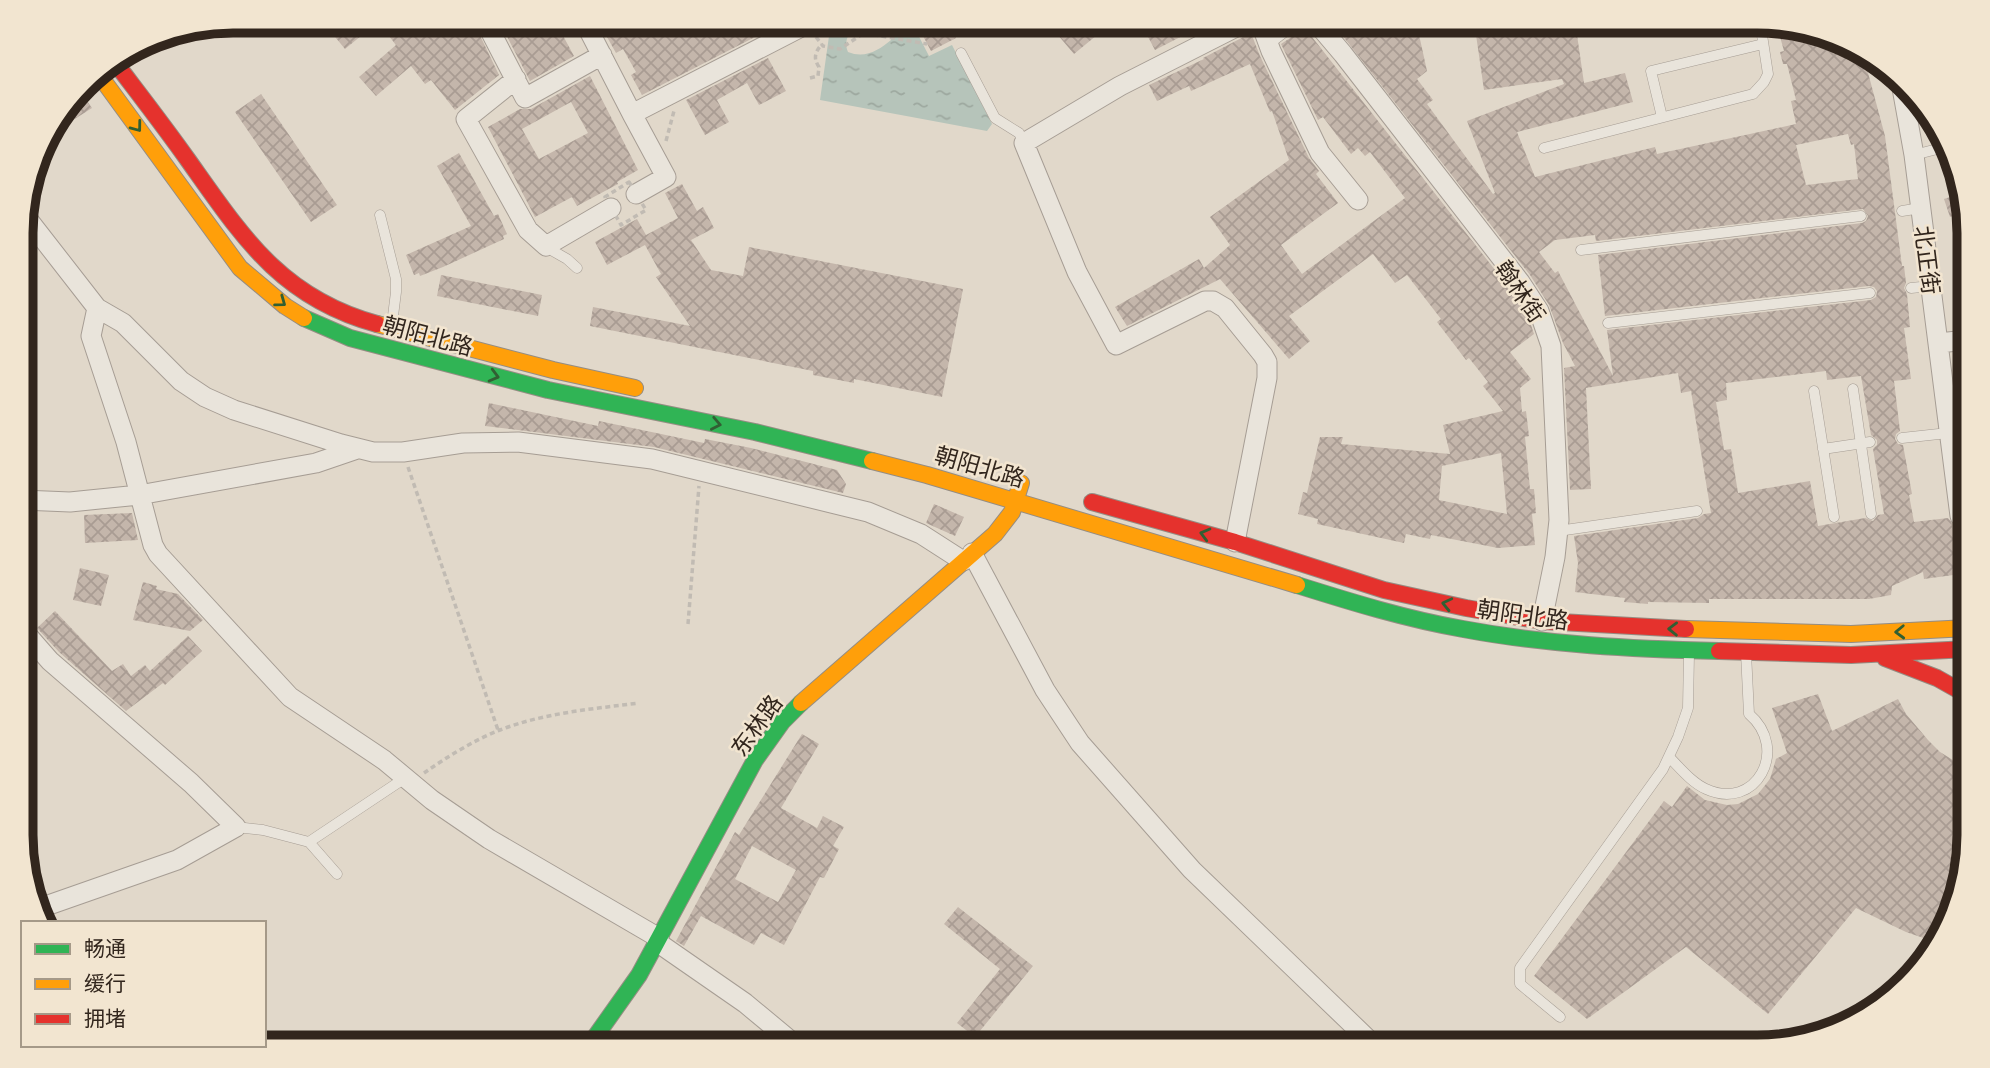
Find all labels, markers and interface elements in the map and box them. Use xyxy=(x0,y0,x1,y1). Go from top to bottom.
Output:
one-way arrow xyxy=(129,119,142,131)
street label: 北正街 xyxy=(1908,224,1948,296)
street label: 翰林街 xyxy=(1488,253,1554,329)
one-way arrow xyxy=(273,293,285,306)
street label: 朝阳北路 xyxy=(379,308,477,362)
one-way arrow xyxy=(488,368,500,382)
one-way arrow xyxy=(710,415,722,430)
street label: 朝阳北路 xyxy=(931,438,1029,494)
one-way arrow xyxy=(1199,528,1211,543)
street label: 朝阳北路 xyxy=(1475,592,1571,636)
one-way arrow xyxy=(1441,598,1453,612)
one-way arrow xyxy=(1667,622,1678,637)
one-way arrow xyxy=(1895,625,1906,640)
street label: 东林路 xyxy=(723,688,789,762)
legend xyxy=(21,921,266,1047)
text: 畅通 xyxy=(84,934,126,962)
text: 缓行 xyxy=(84,969,126,997)
text: 拥堵 xyxy=(84,1004,126,1032)

